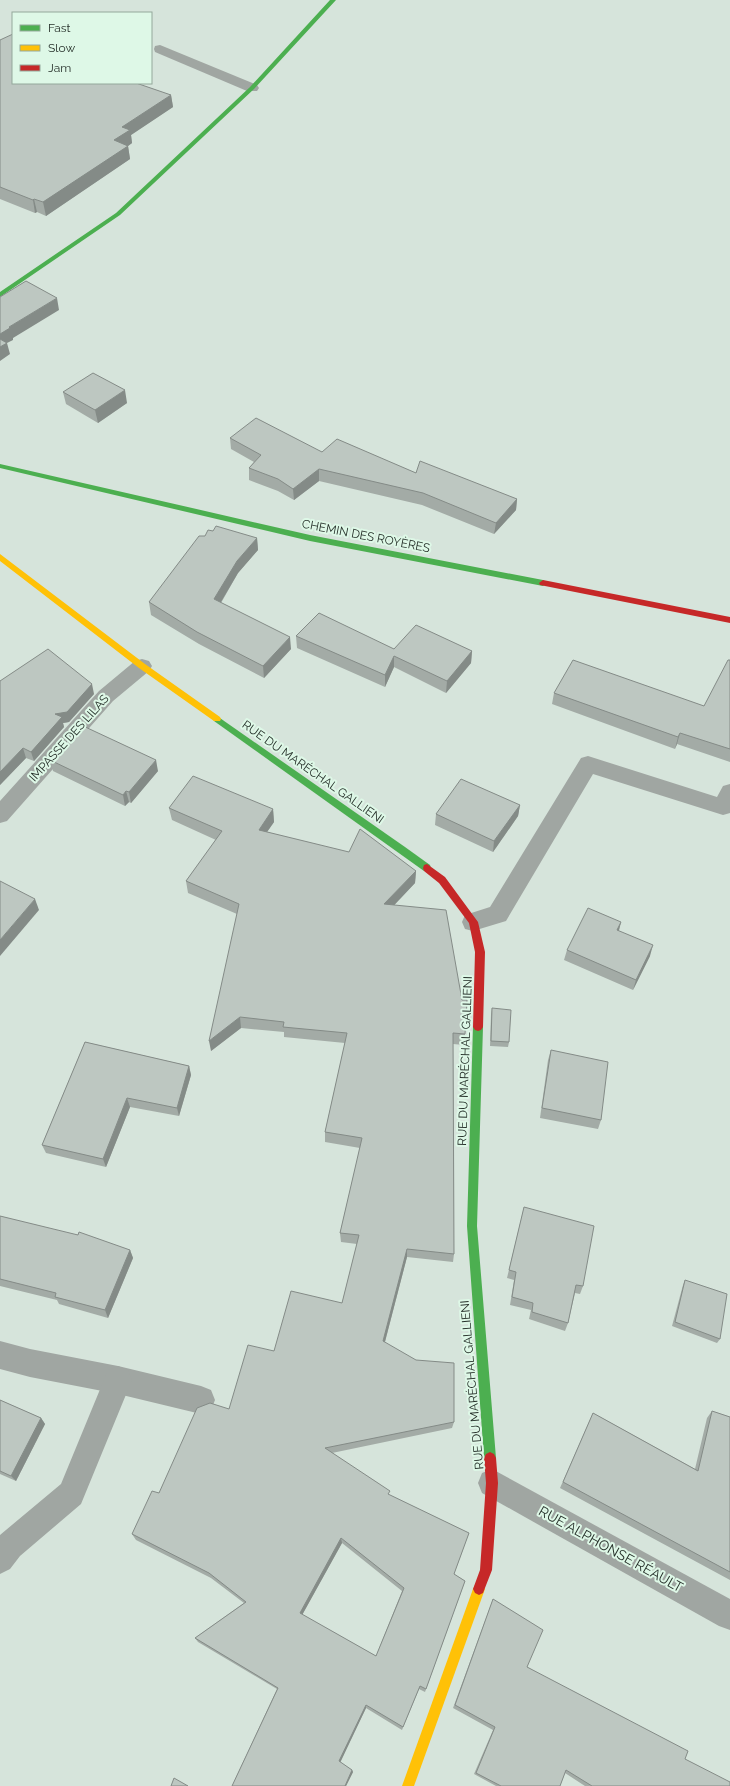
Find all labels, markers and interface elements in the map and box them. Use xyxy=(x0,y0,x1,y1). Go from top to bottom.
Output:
legend xyxy=(12,12,152,84)
text: Fast xyxy=(48,21,71,35)
text: Slow xyxy=(48,41,75,55)
text: Jam xyxy=(48,61,71,75)
street label: CHEMIN DES ROYÈRES xyxy=(301,517,431,555)
street label: IMPASSE DES LILAS xyxy=(26,692,112,784)
street label: RUE DU MARÉCHAL GALLIENI xyxy=(239,718,387,826)
street label: RUE DU MARÉCHAL GALLIENI xyxy=(455,976,475,1146)
street label: RUE DU MARÉCHAL GALLIENI xyxy=(458,1300,486,1470)
street label: RUE ALPHONSE RÉAULT xyxy=(536,1502,687,1596)

